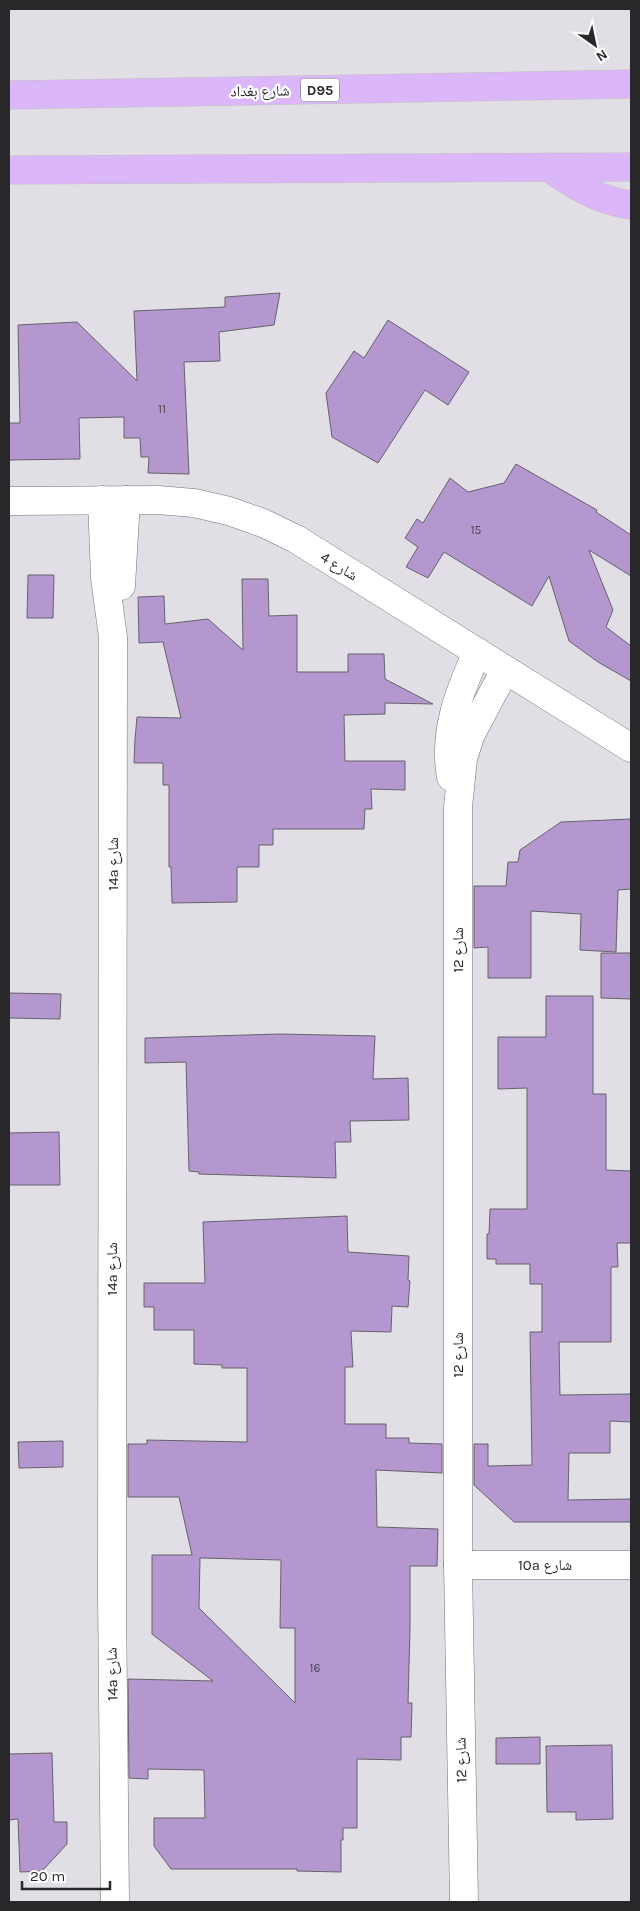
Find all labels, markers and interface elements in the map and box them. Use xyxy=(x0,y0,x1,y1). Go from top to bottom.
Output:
north arrow xyxy=(570,20,620,70)
text: N xyxy=(593,46,611,65)
road number: D95 xyxy=(301,78,339,102)
street label: شارع بغداد xyxy=(230,81,290,102)
house number: 11 xyxy=(158,402,166,416)
house number: 15 xyxy=(471,523,482,537)
street label: شارع 4 xyxy=(317,548,361,585)
street label: 14a شارع xyxy=(104,837,123,891)
street label: شارع 12 xyxy=(449,927,468,973)
street label: 14a شارع xyxy=(103,1242,122,1296)
street label: شارع 12 xyxy=(449,1332,468,1378)
street label: 10a شارع xyxy=(518,1556,572,1575)
street label: 14a شارع xyxy=(103,1647,122,1701)
house number: 16 xyxy=(310,1661,321,1675)
street label: شارع 12 xyxy=(452,1737,471,1783)
scale bar xyxy=(22,1858,110,1890)
text: 20 m xyxy=(30,1867,65,1885)

